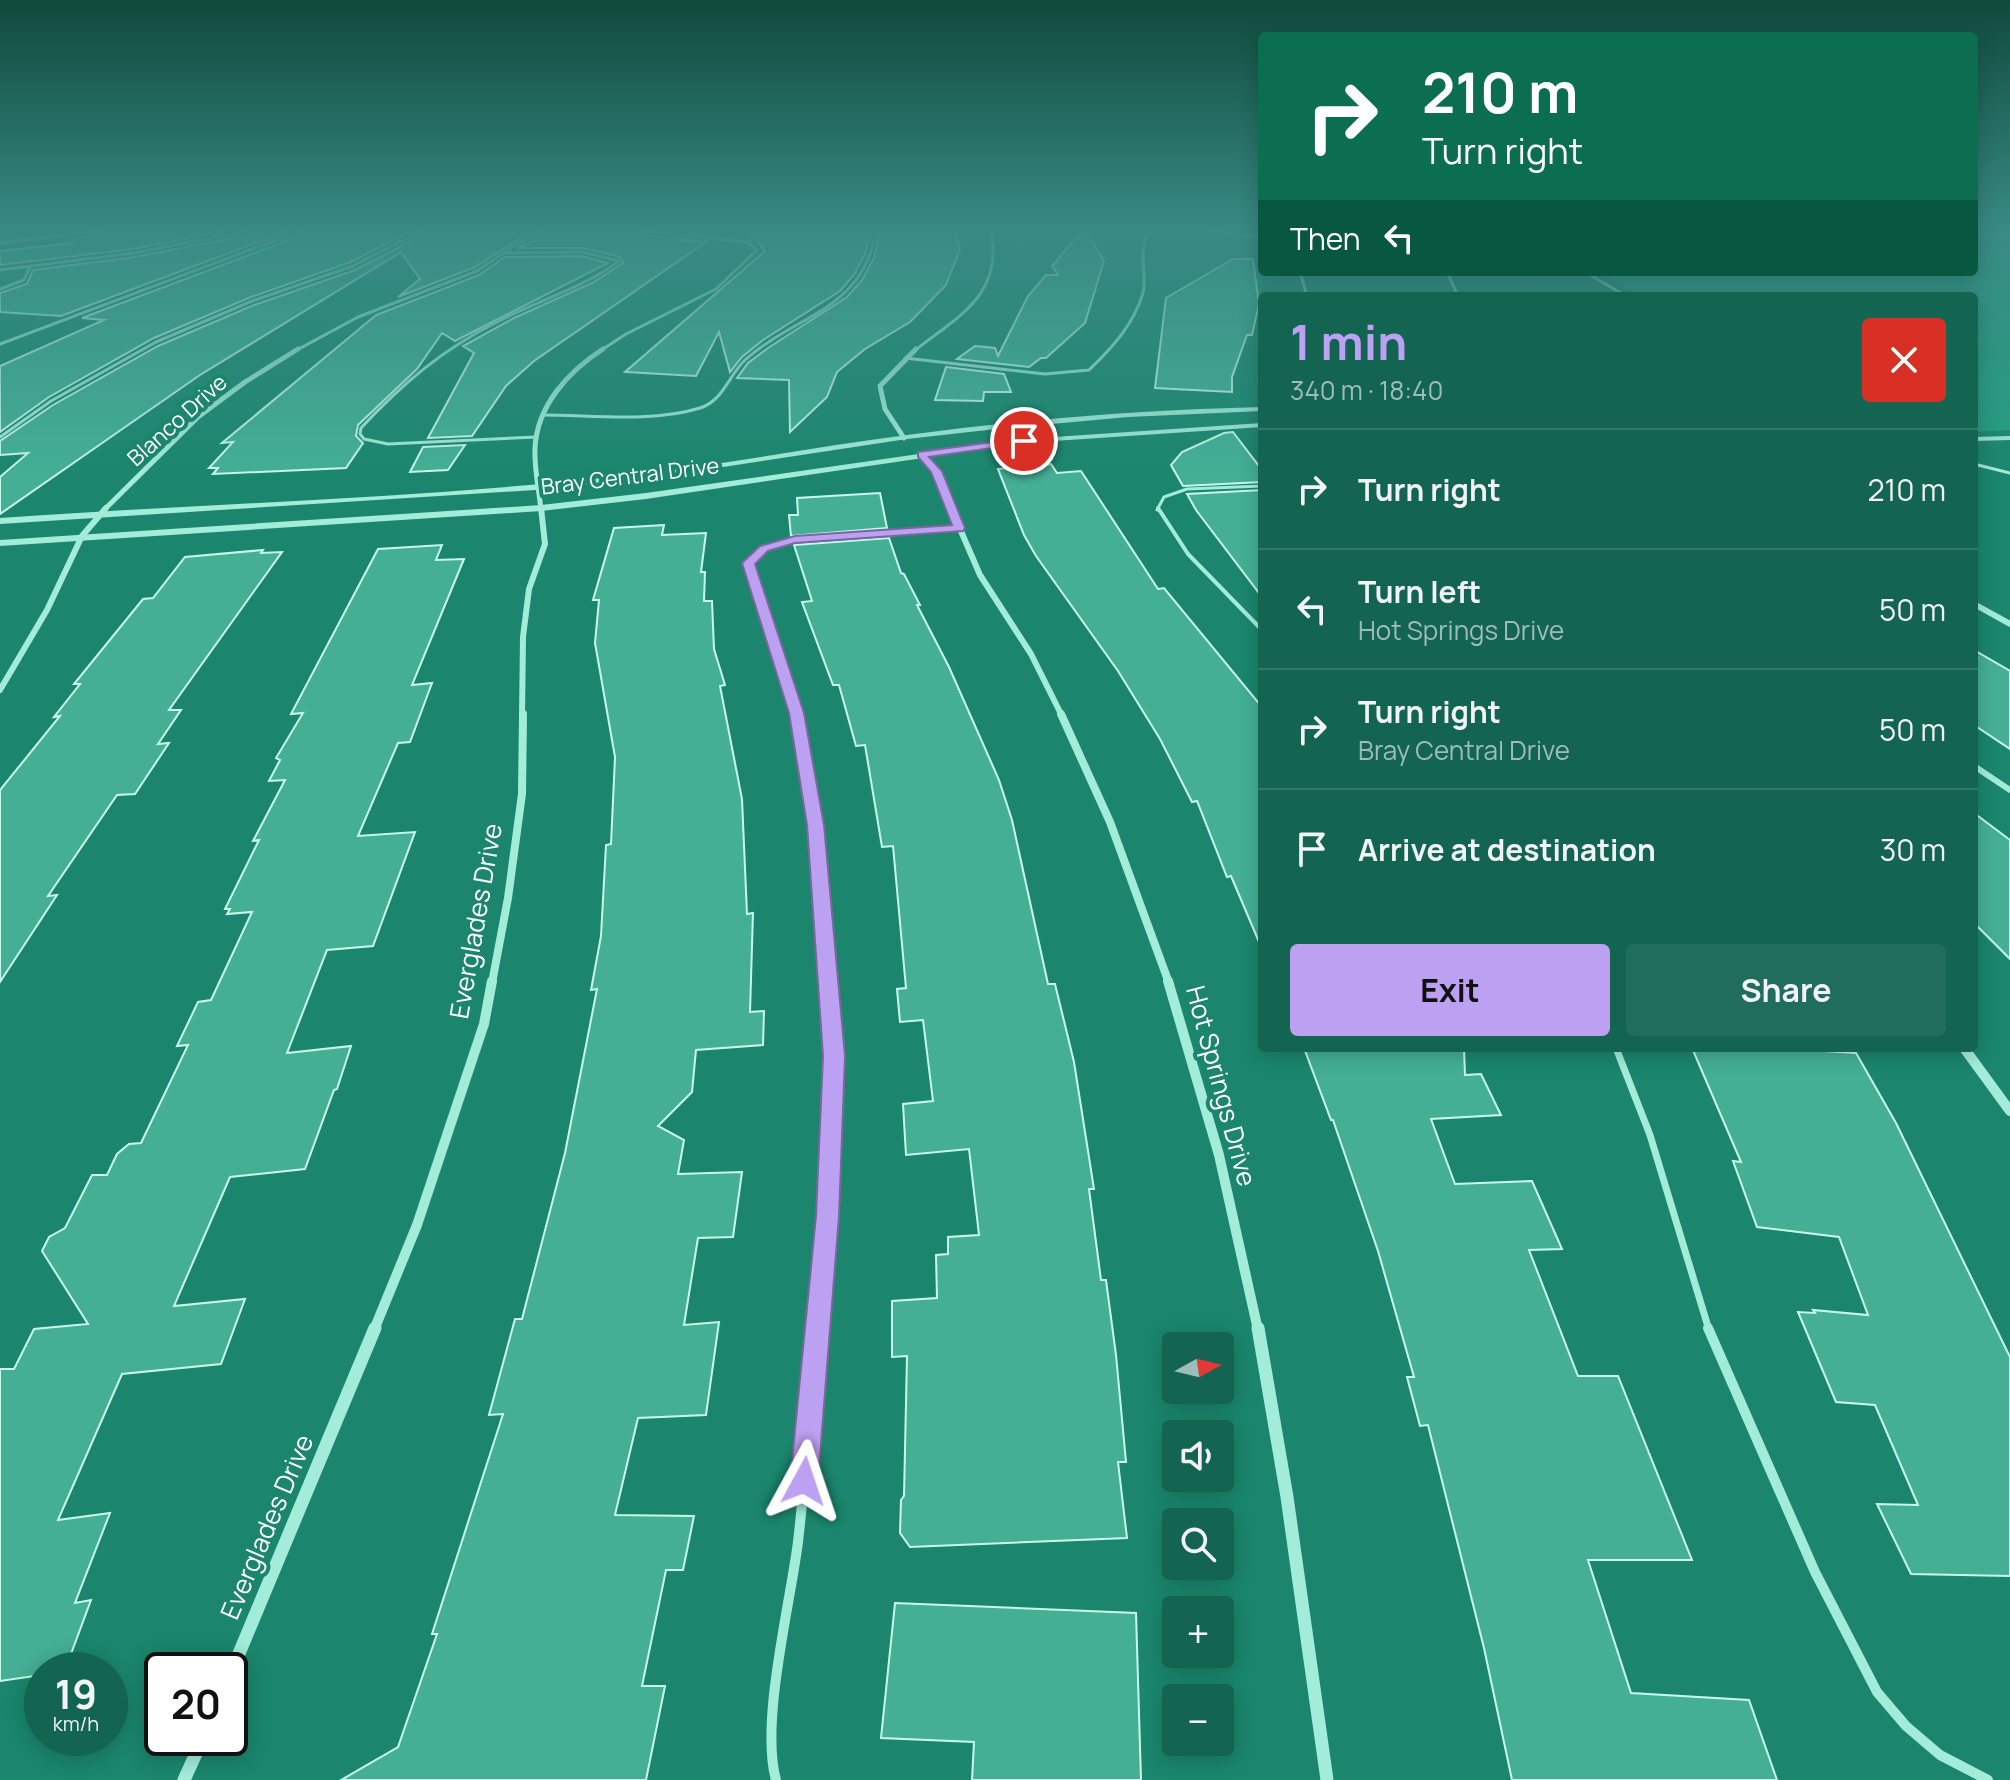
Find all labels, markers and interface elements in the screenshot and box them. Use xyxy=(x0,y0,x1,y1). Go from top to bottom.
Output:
text: 210 m xyxy=(1422,53,1578,130)
icon: right xyxy=(1290,64,1394,168)
text: Turn right xyxy=(1422,126,1583,175)
icon: left xyxy=(1377,216,1421,260)
text: Then xyxy=(1290,218,1361,259)
text: 1 min xyxy=(1290,309,1407,374)
button: close xyxy=(1862,318,1946,402)
street label: Blanco Drive xyxy=(121,367,233,473)
text: 340 m · 18:40 xyxy=(1290,372,1443,408)
pin xyxy=(990,407,1058,475)
icon: arrive xyxy=(1002,419,1046,463)
street label: Bray Central Drive xyxy=(539,450,721,502)
icon: right xyxy=(1290,467,1334,511)
text: Turn right xyxy=(1358,469,1501,510)
text: 210 m xyxy=(1867,469,1946,510)
text: Turn left xyxy=(1358,571,1481,612)
icon: left xyxy=(1290,587,1334,631)
text: 50 m xyxy=(1879,589,1946,630)
text: Hot Springs Drive xyxy=(1358,612,1564,648)
text: Turn right xyxy=(1358,691,1501,732)
icon: right xyxy=(1290,707,1334,751)
text: 50 m xyxy=(1879,709,1946,750)
text: Bray Central Drive xyxy=(1358,732,1570,768)
street label: Everglades Drive xyxy=(440,820,510,1021)
icon: arrive xyxy=(1290,827,1334,871)
text: Arrive at destination xyxy=(1358,829,1656,870)
text: 30 m xyxy=(1880,829,1946,870)
button: Exit xyxy=(1290,944,1610,1036)
button: Share xyxy=(1626,944,1946,1036)
street label: Hot Springs Drive xyxy=(1178,982,1266,1190)
north arrow xyxy=(1162,1332,1234,1404)
map controls xyxy=(1162,1332,1234,1756)
button: sound xyxy=(1162,1420,1234,1492)
street label: Everglades Drive xyxy=(211,1429,321,1625)
position arrow xyxy=(762,1439,846,1523)
button: search xyxy=(1162,1508,1234,1580)
button: + xyxy=(1162,1596,1234,1668)
speed limit sign: 20 xyxy=(144,1652,248,1756)
text: 19 xyxy=(55,1666,97,1721)
button: − xyxy=(1162,1684,1234,1756)
text: km/h xyxy=(53,1710,99,1737)

